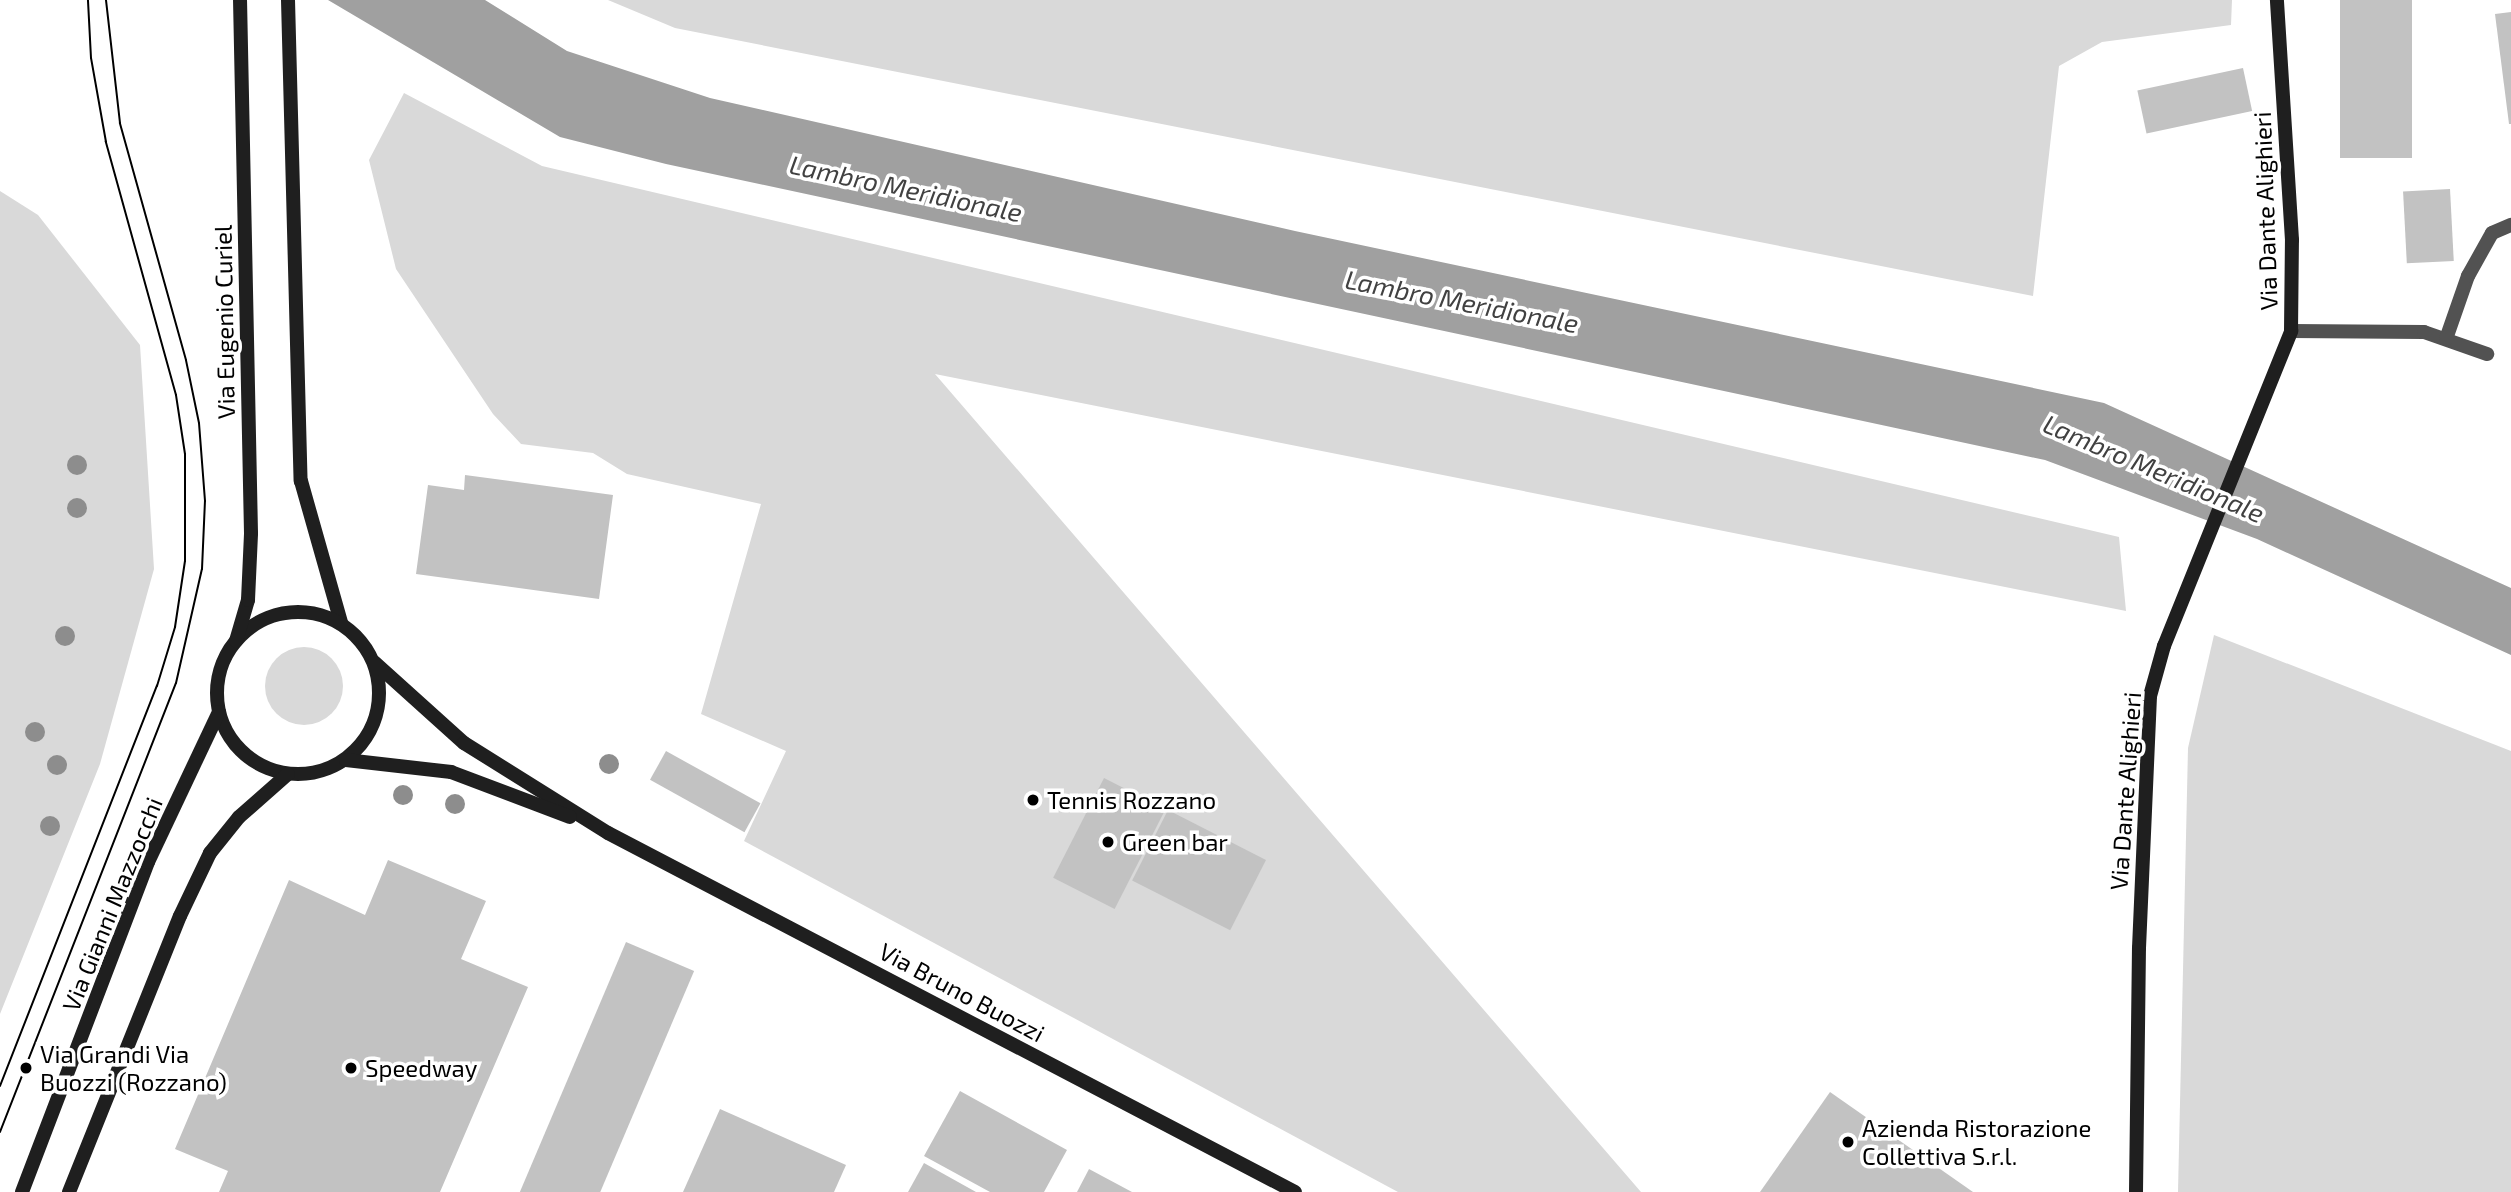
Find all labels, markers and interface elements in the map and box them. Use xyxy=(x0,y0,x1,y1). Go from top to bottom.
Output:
street label: Via Dante Alighieri xyxy=(2247,111,2283,311)
water label: Lambro Meridionale xyxy=(787,148,1025,228)
street label: Via Eugenio Curiel xyxy=(208,225,240,419)
water label: Lambro Meridionale xyxy=(1343,263,1581,339)
water label: Lambro Meridionale xyxy=(2039,407,2269,529)
street label: Via Dante Alighieri xyxy=(2104,691,2146,891)
place label: Tennis Rozzano xyxy=(1047,786,1216,814)
marker: Tennis Rozzano xyxy=(1025,792,1041,808)
street label: Via Gianni Mazzocchi xyxy=(56,793,168,1015)
place label: Green bar xyxy=(1122,828,1228,856)
marker: Green bar xyxy=(1100,834,1116,850)
street label: Via Bruno Buozzi xyxy=(875,936,1049,1048)
place label: Via Grandi Via Buozzi (Rozzano) xyxy=(40,1040,227,1096)
place label: Speedway xyxy=(365,1054,477,1082)
marker: Via Grandi Via Buozzi (Rozzano) xyxy=(18,1060,34,1076)
marker: Speedway xyxy=(343,1060,359,1076)
place label: Azienda Ristorazione Collettiva S.r.l. xyxy=(1862,1114,2091,1170)
marker: Azienda Ristorazione Collettiva S.r.l. xyxy=(1840,1134,1856,1150)

